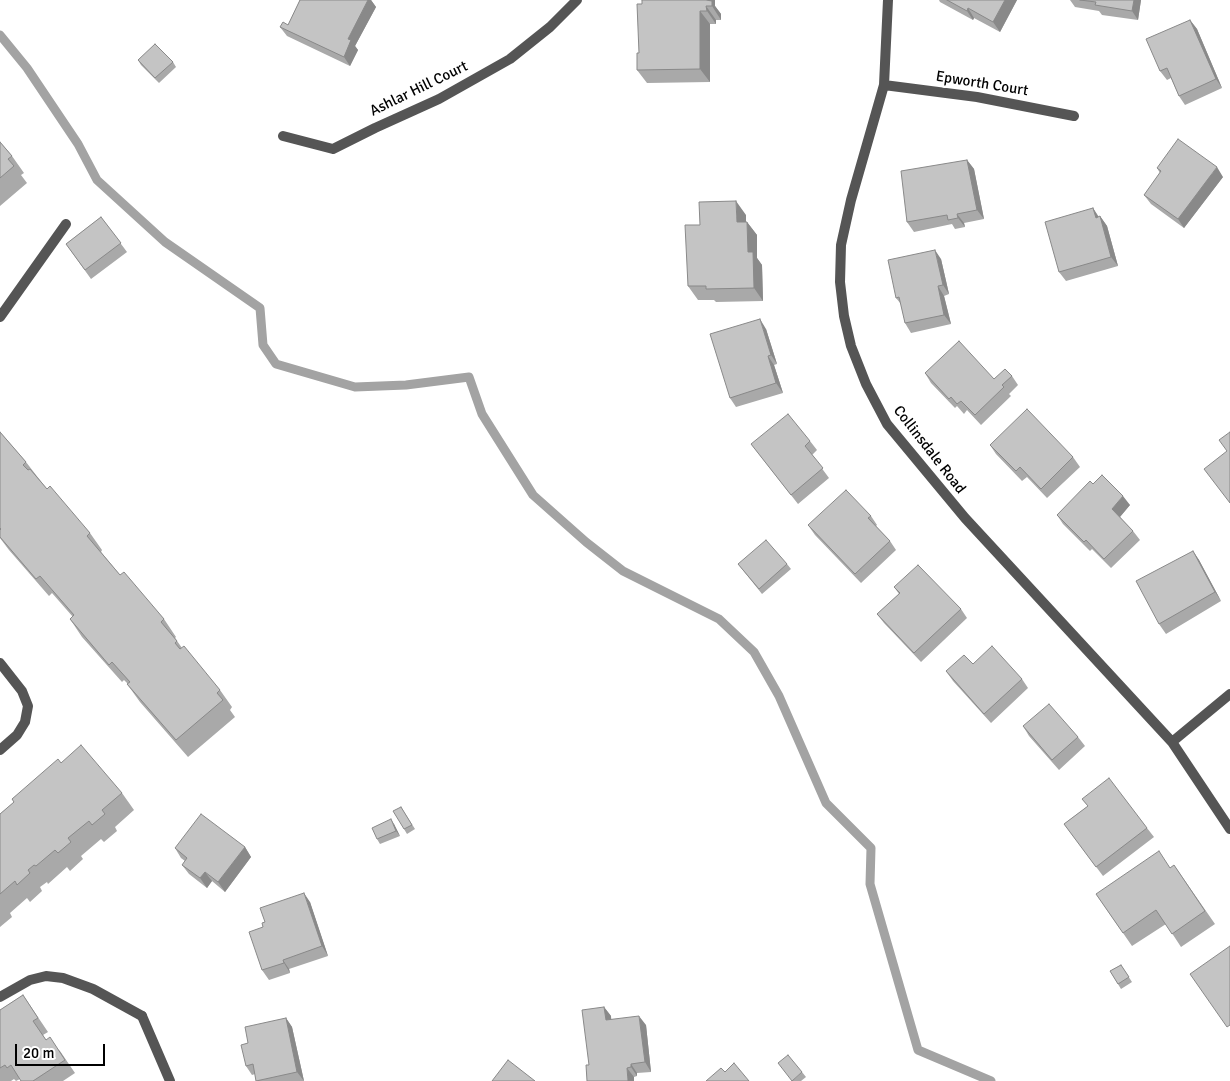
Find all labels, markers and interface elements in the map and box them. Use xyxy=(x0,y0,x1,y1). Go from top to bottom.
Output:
street label: Ashlar Hill Court xyxy=(367,57,471,121)
street label: Epworth Court xyxy=(934,68,1030,100)
street label: Collinsdale Road xyxy=(889,402,969,498)
scale bar xyxy=(18,1034,108,1066)
text: 20 m xyxy=(23,1044,54,1062)

